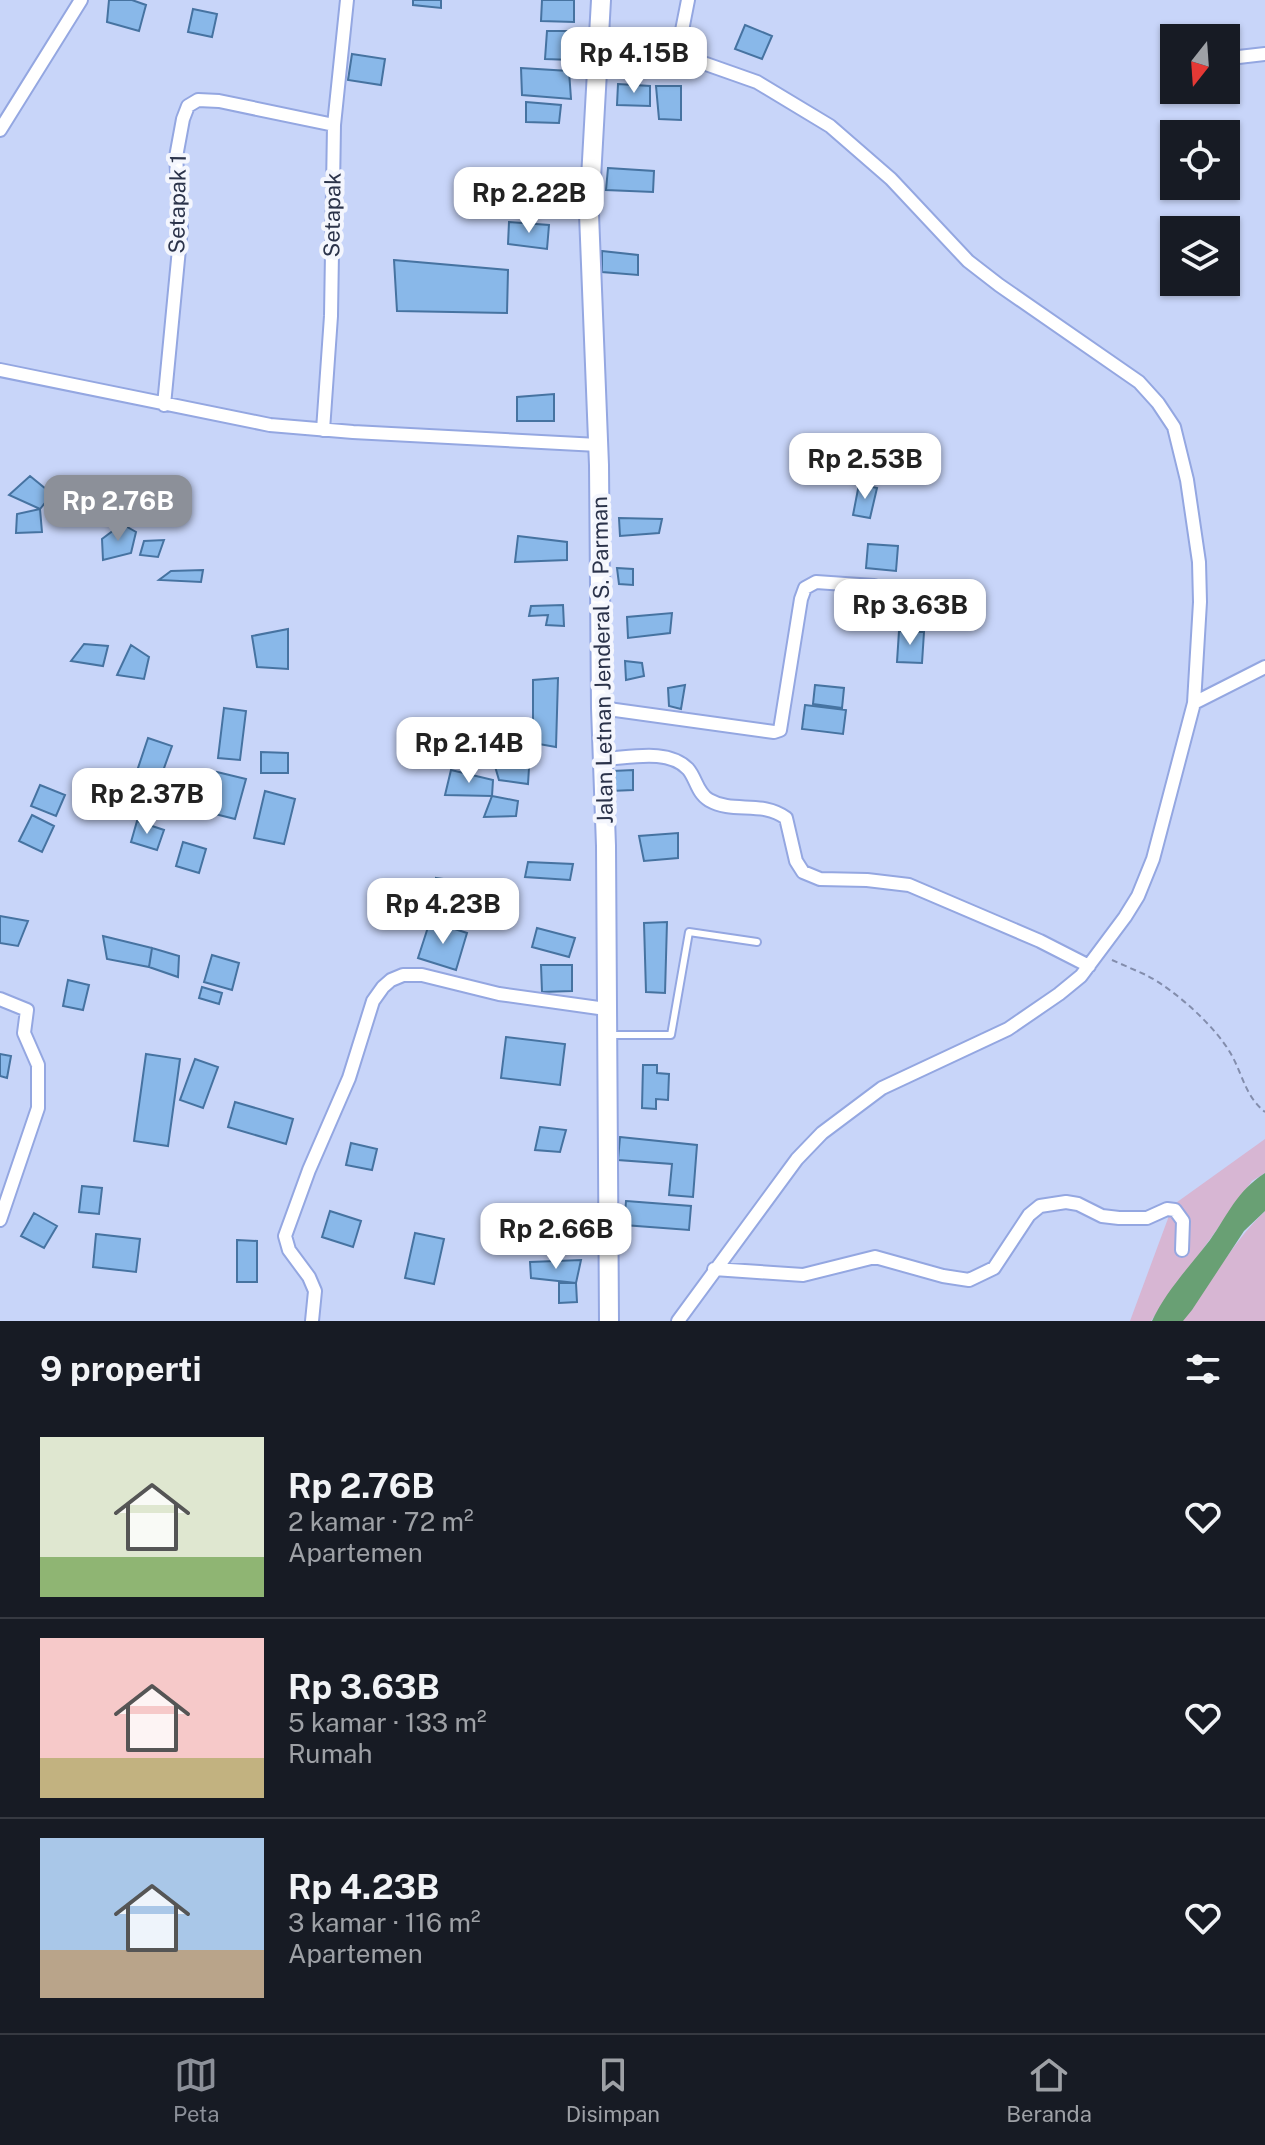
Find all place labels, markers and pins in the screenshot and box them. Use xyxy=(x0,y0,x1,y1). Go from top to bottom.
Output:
pin: Rp 4.15B xyxy=(551,27,717,95)
pin: Rp 2.22B xyxy=(446,167,612,235)
pin: Rp 2.53B xyxy=(782,433,948,501)
pin: Rp 2.76B xyxy=(35,475,201,543)
pin: Rp 3.63B xyxy=(827,579,993,647)
pin: Rp 2.14B xyxy=(386,717,552,785)
pin: Rp 2.37B xyxy=(64,768,230,836)
pin: Rp 4.23B xyxy=(360,878,526,946)
pin: Rp 2.66B xyxy=(473,1203,639,1271)

